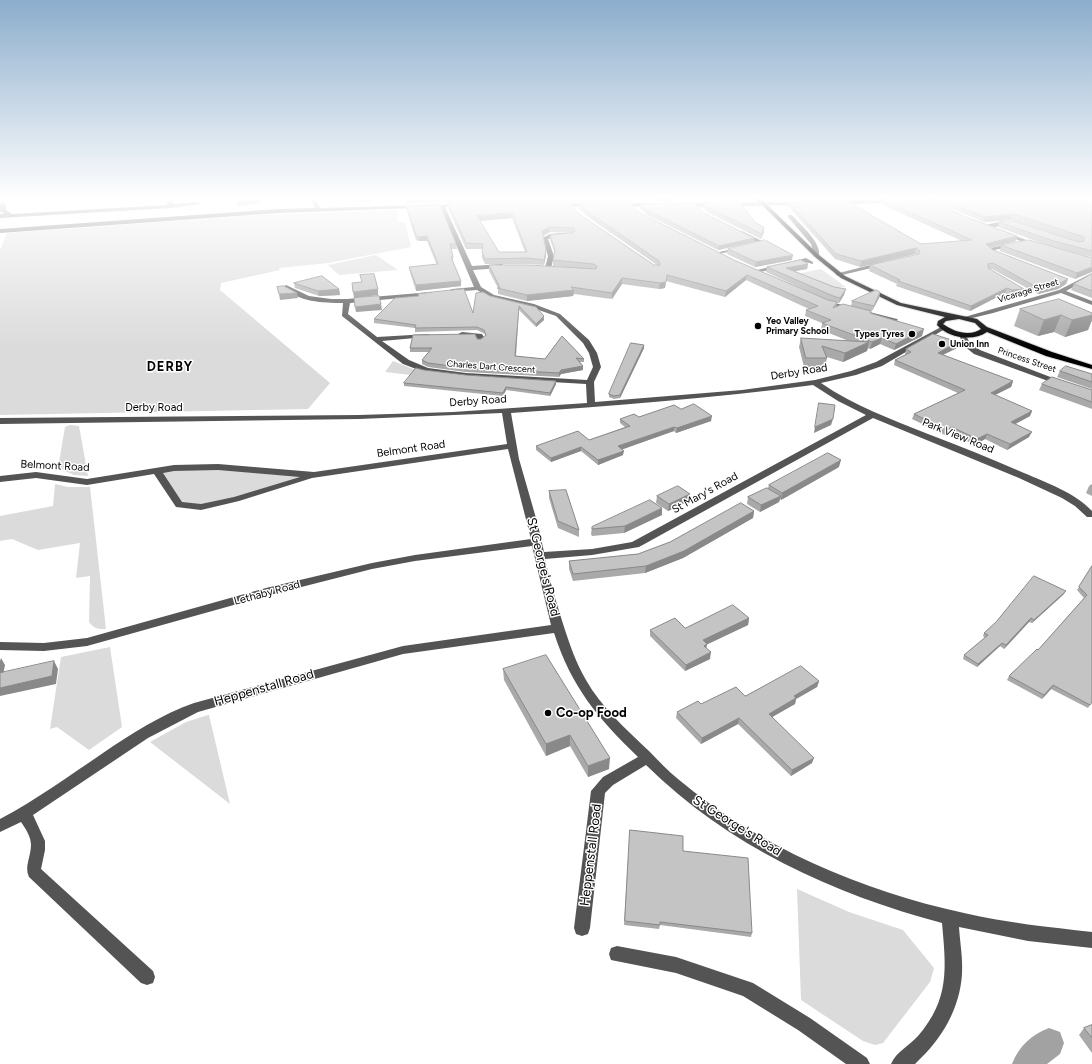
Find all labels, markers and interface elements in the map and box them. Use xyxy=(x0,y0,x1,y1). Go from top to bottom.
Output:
street label: Vicarage Street xyxy=(996,277,1060,305)
place label: Yeo Valley Primary School xyxy=(766,316,829,337)
marker: Yeo Valley Primary School xyxy=(753,321,763,331)
place label: Types Tyres xyxy=(855,329,904,339)
marker: Types Tyres xyxy=(907,329,917,339)
marker: Union Inn xyxy=(937,339,947,349)
place label: Union Inn xyxy=(950,339,989,349)
street label: Princess Street xyxy=(996,345,1058,375)
district label: DERBY xyxy=(147,359,193,375)
street label: Charles Dart Crescent xyxy=(446,359,536,375)
street label: Derby Road xyxy=(770,361,828,383)
street label: Derby Road xyxy=(449,392,507,410)
street label: Derby Road xyxy=(125,401,183,415)
street label: Park View Road xyxy=(920,416,996,456)
street label: Belmont Road xyxy=(376,438,446,460)
street label: Belmont Road xyxy=(20,458,90,474)
street label: St Mary's Road xyxy=(670,469,740,517)
street label: St George's Road xyxy=(523,516,563,618)
street label: Lethaby Road xyxy=(233,578,301,608)
street label: Heppenstall Road xyxy=(212,666,316,710)
place label: Co-op Food xyxy=(556,705,627,721)
marker: Co-op Food xyxy=(543,708,553,718)
street label: St George's Road xyxy=(690,792,784,860)
street label: Heppenstall Road xyxy=(577,803,605,907)

